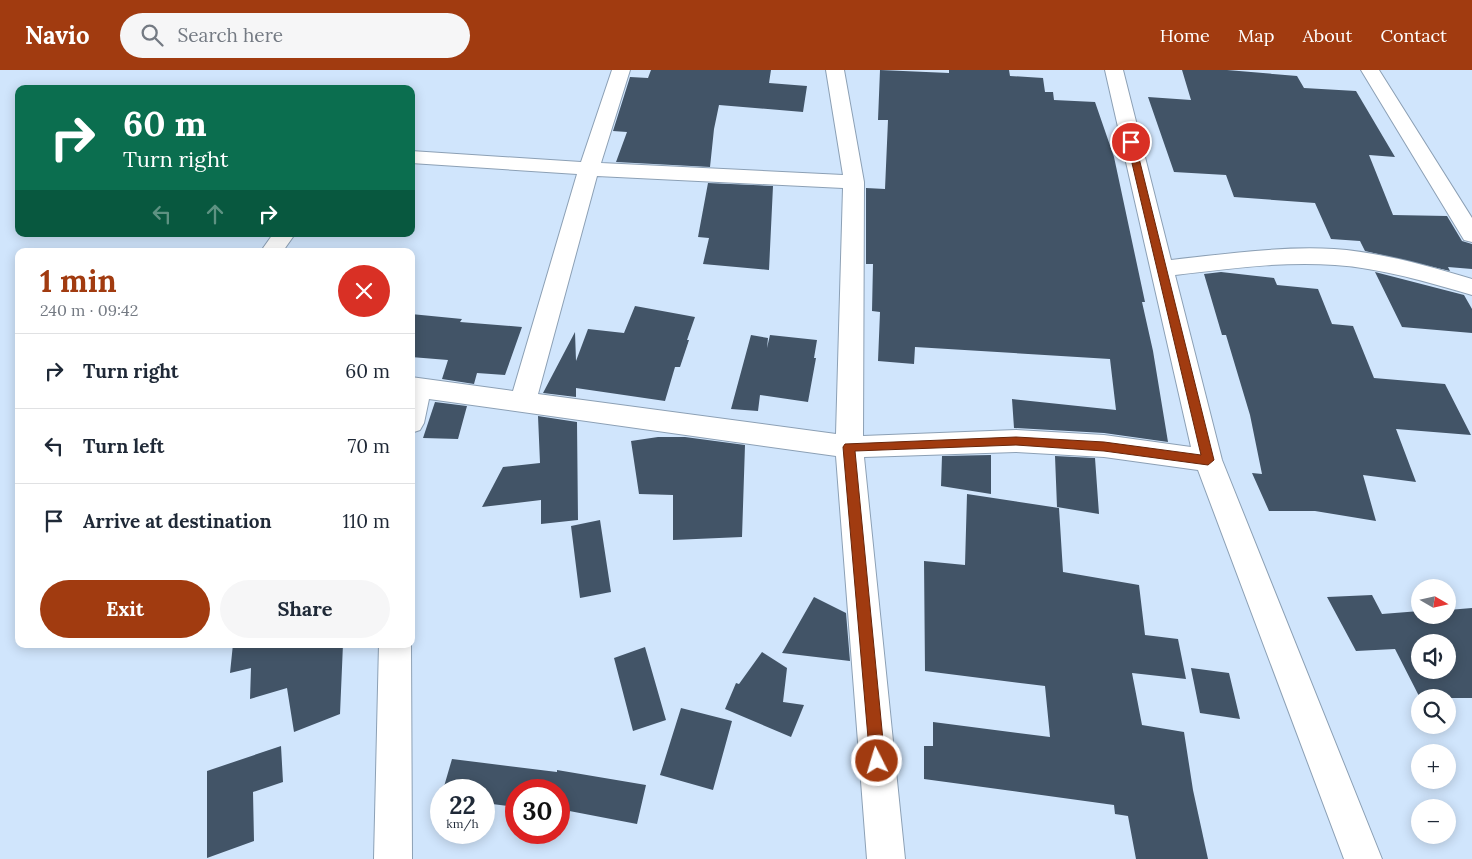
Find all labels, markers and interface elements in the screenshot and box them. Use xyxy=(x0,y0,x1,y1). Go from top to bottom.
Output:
search box xyxy=(120,13,470,58)
text: Navio xyxy=(25,20,90,51)
icon: search xyxy=(138,21,166,49)
text: Search here xyxy=(178,23,283,47)
text: Home xyxy=(1160,24,1210,47)
text: Map xyxy=(1238,24,1274,47)
text: About xyxy=(1302,24,1352,47)
text: Contact xyxy=(1380,24,1447,47)
text: 60 m xyxy=(123,101,207,146)
icon: right xyxy=(40,105,105,170)
pin xyxy=(1110,121,1152,163)
icon: arrive xyxy=(1117,128,1145,156)
text: Turn right xyxy=(123,145,228,173)
icon: left xyxy=(148,200,176,228)
icon: ahead xyxy=(201,200,229,228)
icon: right xyxy=(254,200,282,228)
text: 1 min xyxy=(40,262,117,300)
button: close xyxy=(338,265,390,317)
text: 240 m · 09:42 xyxy=(40,300,138,320)
icon: right xyxy=(40,357,68,385)
text: Turn right xyxy=(83,359,179,383)
text: 60 m xyxy=(345,359,390,383)
icon: left xyxy=(40,432,68,460)
text: Turn left xyxy=(83,434,164,458)
text: 70 m xyxy=(347,434,390,458)
icon: arrive xyxy=(40,507,68,535)
text: Arrive at destination xyxy=(83,509,272,533)
text: 110 m xyxy=(342,509,390,533)
north arrow xyxy=(1411,579,1456,624)
map controls xyxy=(1411,579,1456,844)
button: Exit xyxy=(40,580,210,638)
button: Share xyxy=(220,580,390,638)
button: sound xyxy=(1411,634,1456,679)
button: search xyxy=(1411,689,1456,734)
position arrow xyxy=(850,734,902,786)
button: + xyxy=(1411,744,1456,789)
speed limit sign: 30 xyxy=(505,779,570,844)
text: 22 xyxy=(449,789,476,821)
button: − xyxy=(1411,799,1456,844)
text: km/h xyxy=(446,816,479,831)

